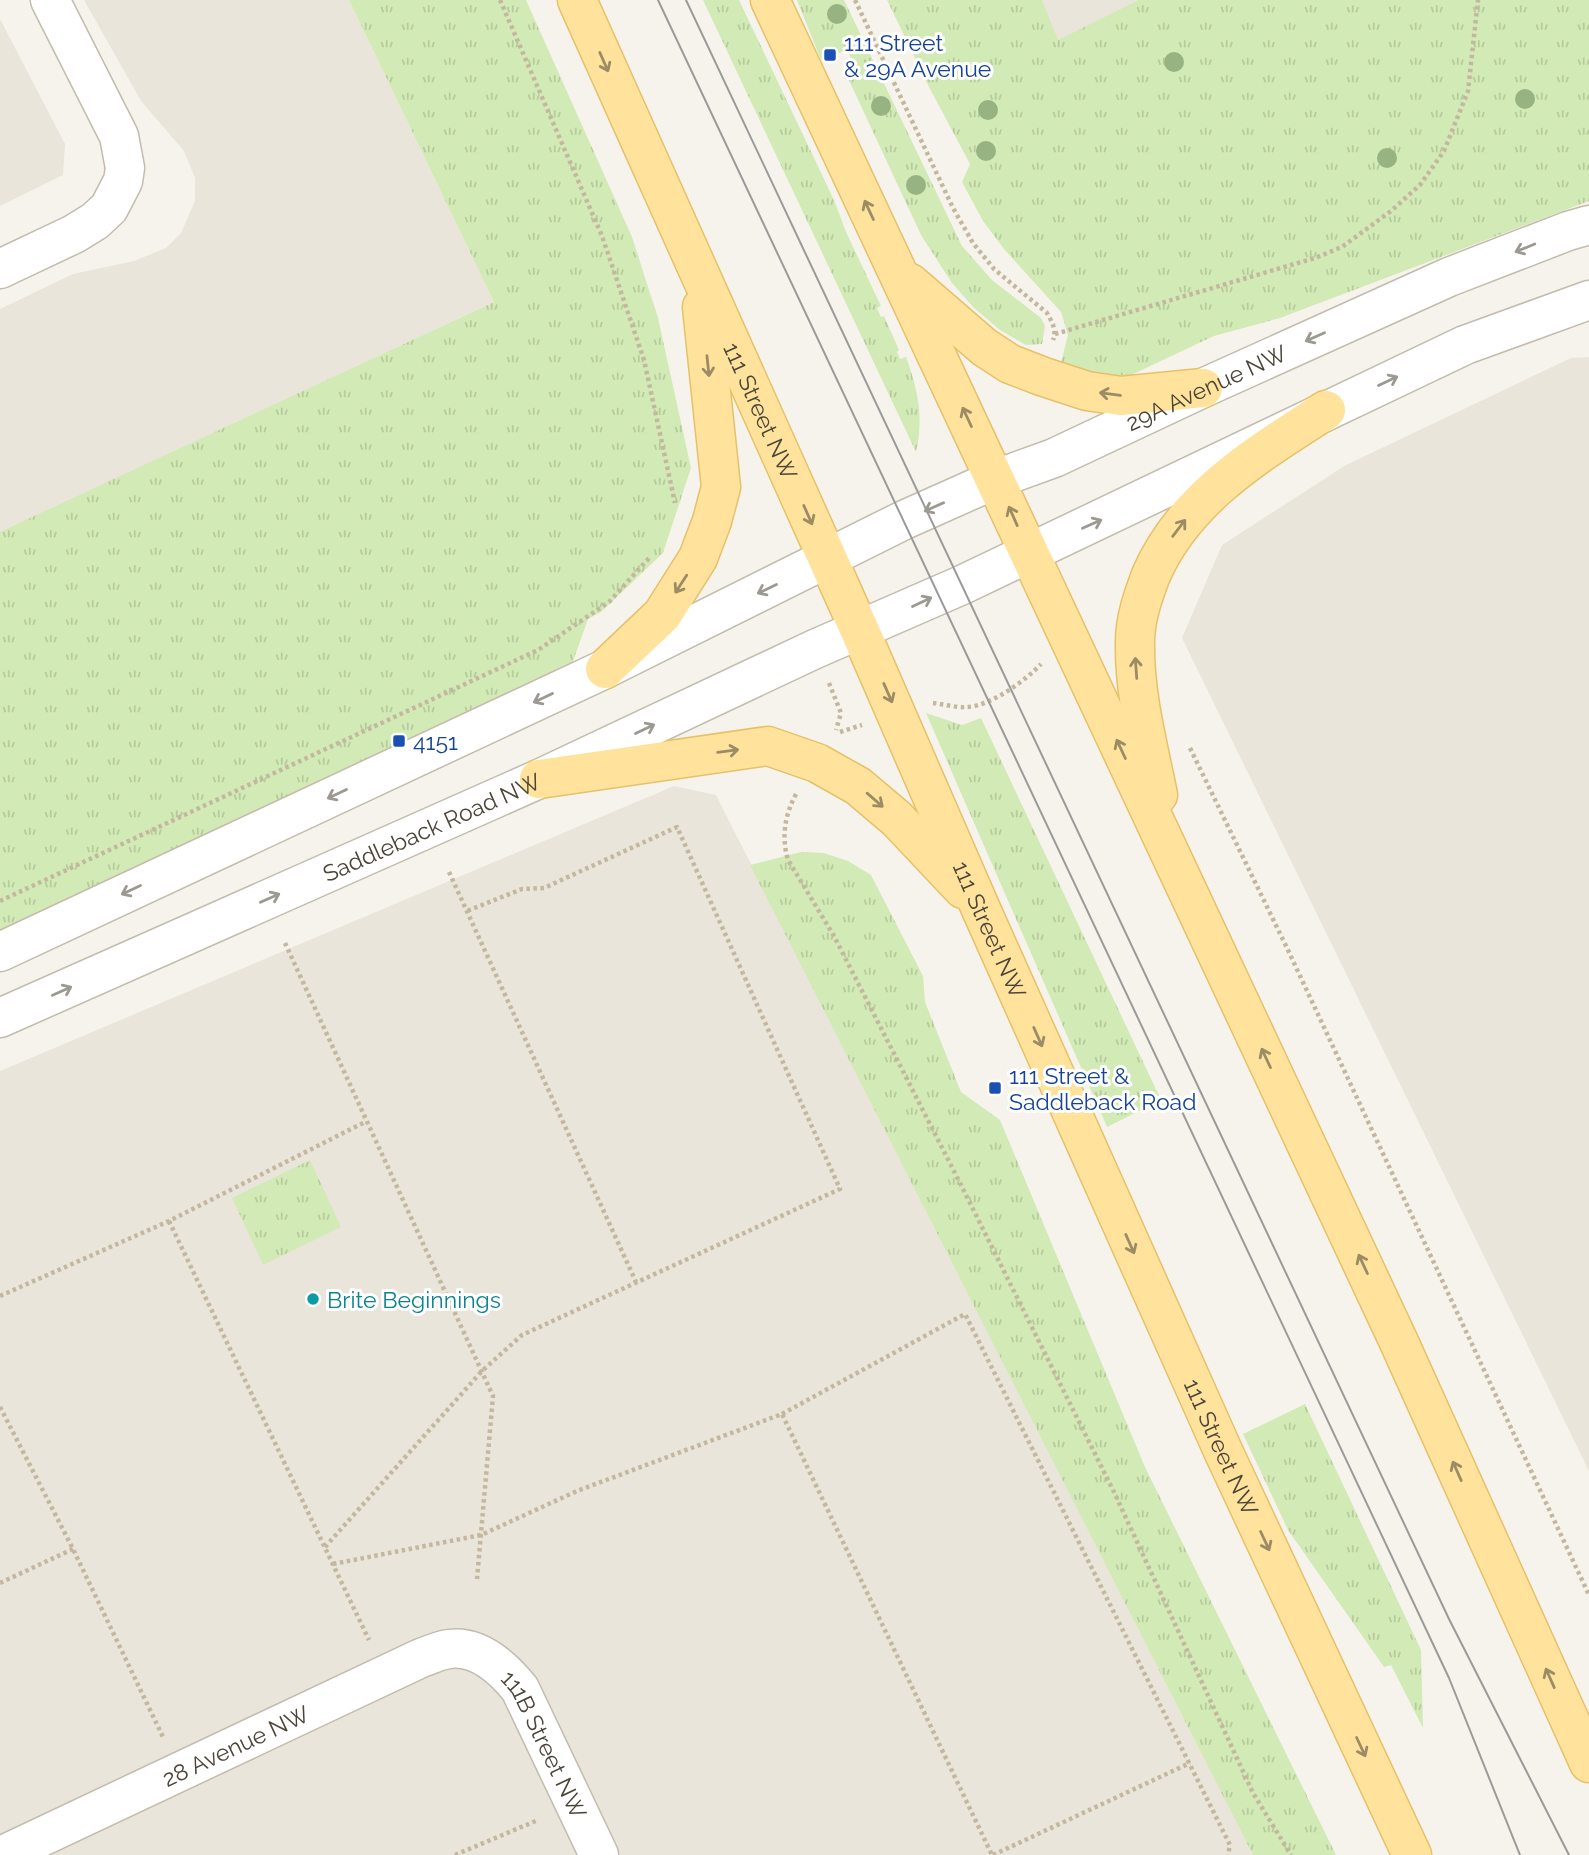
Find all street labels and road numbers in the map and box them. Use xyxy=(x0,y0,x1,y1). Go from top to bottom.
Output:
street label: 111 Street NW xyxy=(719,338,804,483)
street label: 29A Avenue NW xyxy=(1121,339,1291,436)
street label: Saddleback Road NW xyxy=(318,767,545,887)
street label: 111 Street NW xyxy=(948,857,1032,1002)
street label: 111 Street NW xyxy=(1179,1374,1265,1519)
street label: 111B Street NW xyxy=(496,1664,593,1822)
street label: 28 Avenue NW xyxy=(158,1699,313,1792)

